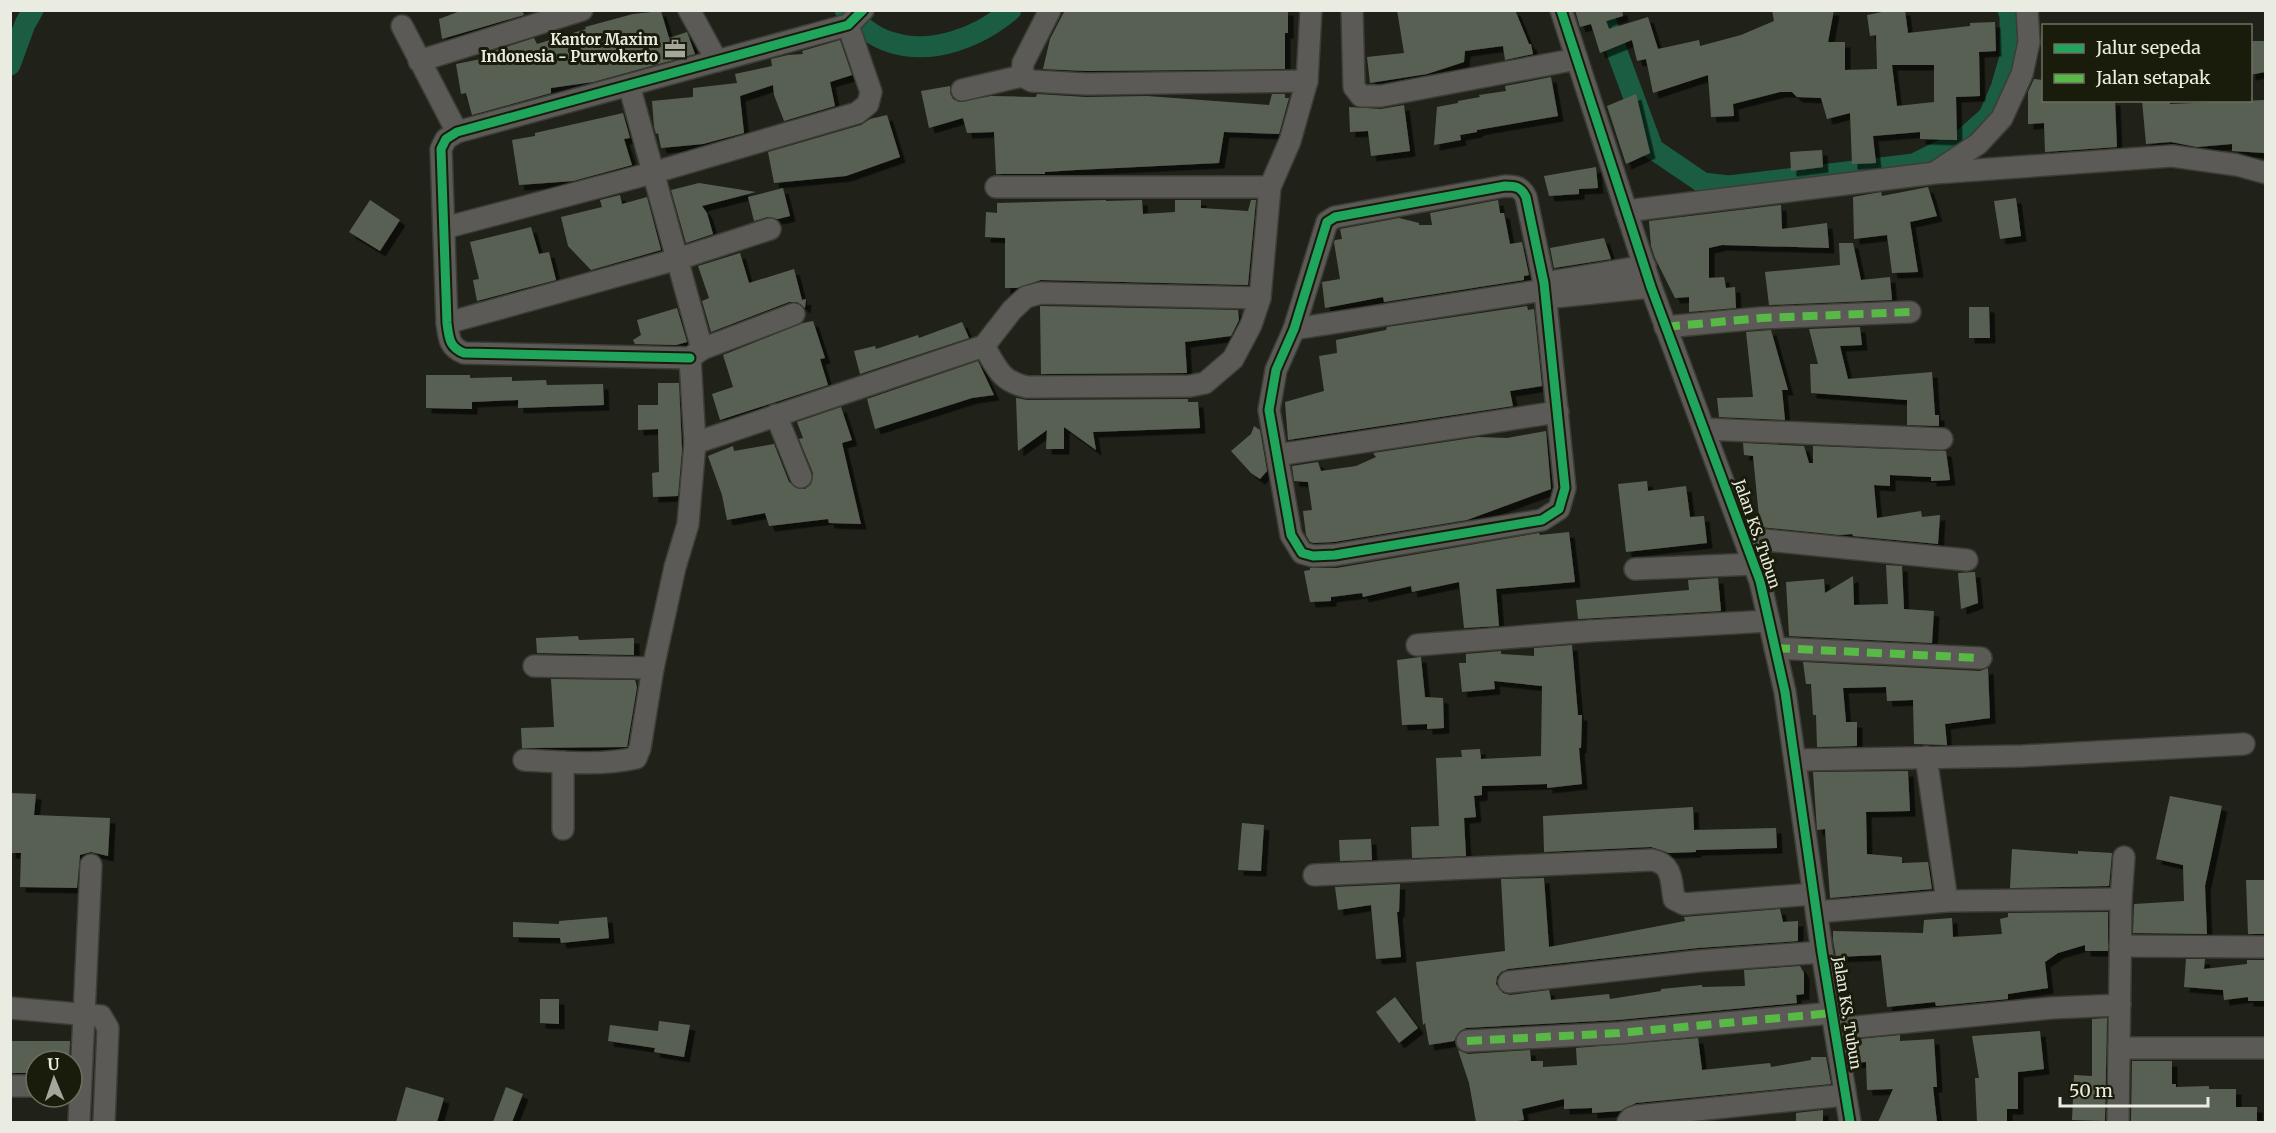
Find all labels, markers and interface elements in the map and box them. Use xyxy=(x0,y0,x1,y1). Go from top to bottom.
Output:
legend xyxy=(2042,24,2252,102)
place label: Kantor Maxim Indonesia - Purwokerto xyxy=(481,30,658,66)
text: Jalur sepeda xyxy=(2095,36,2201,59)
office icon: Kantor Maxim Indonesia - Purwokerto xyxy=(663,37,687,61)
text: Jalan setapak xyxy=(2095,66,2211,89)
street label: Jalan KS. Tubun xyxy=(1730,476,1785,591)
street label: Jalan KS. Tubun xyxy=(1829,954,1866,1071)
north arrow xyxy=(24,1049,84,1109)
text: U xyxy=(47,1054,60,1074)
scale bar xyxy=(2060,1070,2208,1108)
text: 50 m xyxy=(2069,1079,2113,1102)

